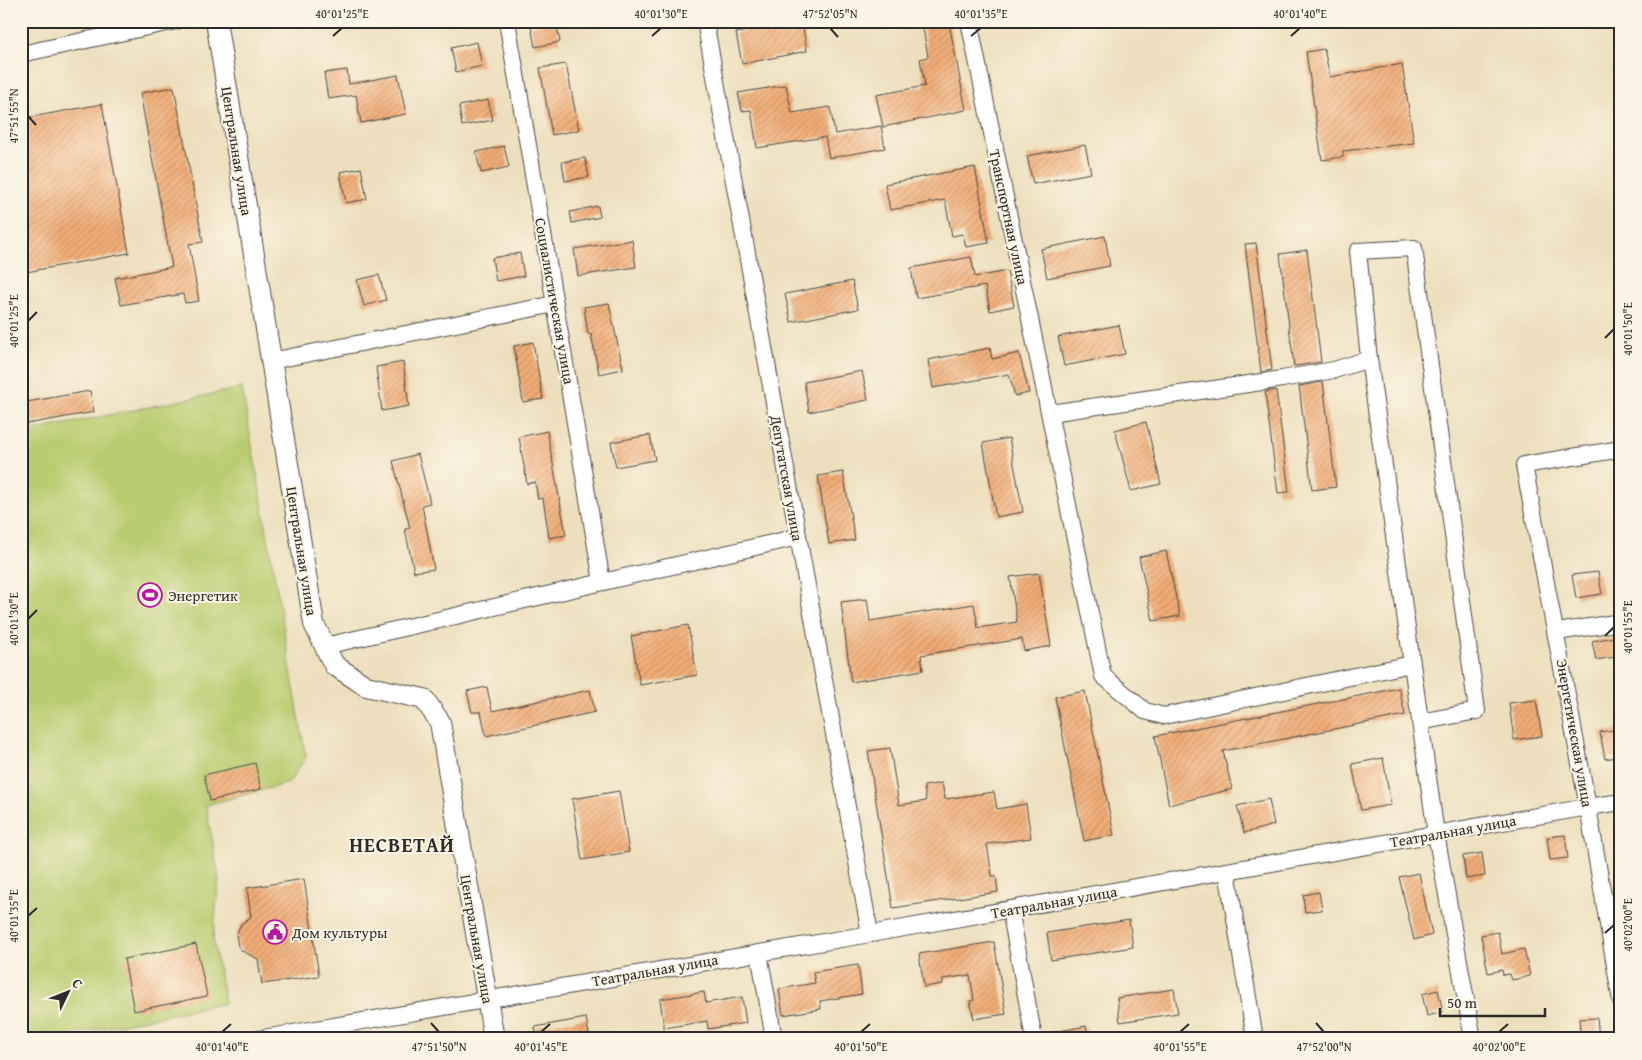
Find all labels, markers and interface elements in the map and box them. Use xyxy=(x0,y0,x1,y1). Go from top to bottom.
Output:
text: 40°01'25"E xyxy=(315,5,369,22)
text: 40°01'30"E xyxy=(634,5,688,22)
text: 47°52'05"N xyxy=(802,5,858,22)
text: 40°01'35"E xyxy=(954,5,1008,22)
text: 40°01'40"E xyxy=(1273,5,1327,22)
street label: Центральная улица xyxy=(216,85,258,218)
text: 47°51'55"N xyxy=(5,88,22,144)
street label: Транспортная улица xyxy=(984,147,1034,287)
street label: Социалистическая улица xyxy=(530,216,580,387)
text: 40°01'25"E xyxy=(5,294,22,348)
text: 40°01'50"E xyxy=(1619,302,1636,356)
street label: Депутатская улица xyxy=(765,412,809,543)
street label: Центральная улица xyxy=(281,485,323,618)
sports icon: Энергетик xyxy=(137,582,163,608)
place label: Энергетик xyxy=(168,585,238,606)
text: 40°01'30"E xyxy=(5,592,22,646)
text: 40°01'55"E xyxy=(1619,600,1636,654)
street label: Энергетическая улица xyxy=(1552,657,1599,810)
street label: Театральная улица xyxy=(1388,809,1519,852)
district label: НЕСВЕТАЙ xyxy=(349,830,455,859)
street label: Центральная улица xyxy=(455,873,499,1006)
street label: Театральная улица xyxy=(989,880,1120,923)
text: 40°01'35"E xyxy=(5,889,22,943)
text: 40°02'00"E xyxy=(1619,898,1636,952)
public building icon: Дом культуры xyxy=(262,919,288,945)
place label: Дом культуры xyxy=(291,922,388,943)
street label: Театральная улица xyxy=(590,948,721,991)
north arrow xyxy=(42,968,92,1018)
text: С xyxy=(67,973,88,993)
scale bar xyxy=(1440,985,1544,1017)
text: 50 m xyxy=(1447,992,1478,1013)
text: 40°01'40"E xyxy=(195,1038,249,1055)
text: 47°51'50"N xyxy=(411,1038,467,1055)
text: 40°01'45"E xyxy=(514,1038,568,1055)
text: 40°01'50"E xyxy=(834,1038,888,1055)
text: 40°01'55"E xyxy=(1153,1038,1207,1055)
text: 47°52'00"N xyxy=(1296,1038,1352,1055)
text: 40°02'00"E xyxy=(1472,1038,1526,1055)

